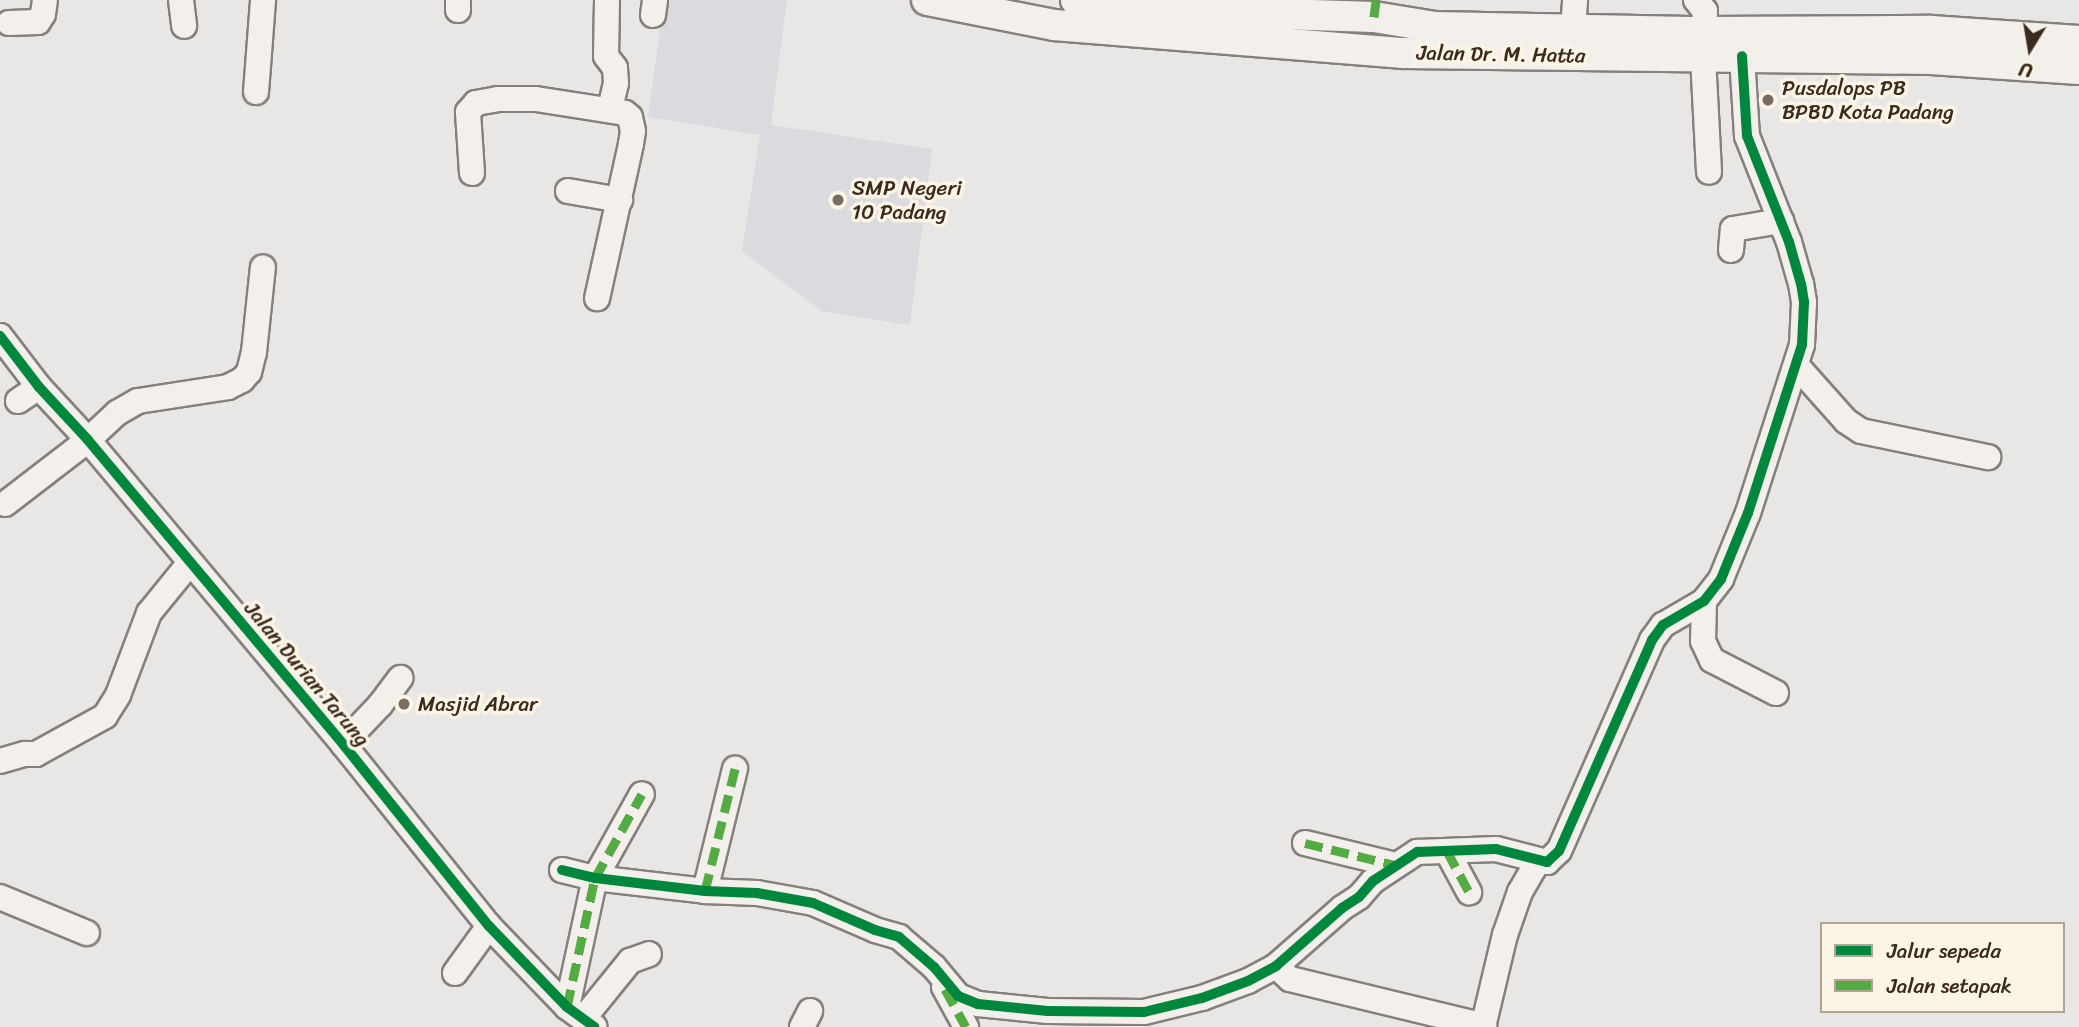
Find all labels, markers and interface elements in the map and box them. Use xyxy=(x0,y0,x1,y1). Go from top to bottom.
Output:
north arrow xyxy=(1995,14,2065,84)
street label: Jalan Dr. M. Hatta xyxy=(1417,40,1585,68)
text: U xyxy=(2017,53,2035,88)
place label: Pusdalops PB BPBD Kota Padang xyxy=(1782,75,1954,125)
marker: Pusdalops PB BPBD Kota Padang xyxy=(1760,92,1776,108)
place label: SMP Negeri 10 Padang xyxy=(852,175,962,225)
marker: SMP Negeri 10 Padang xyxy=(830,192,846,208)
street label: Jalan Durian Tarung xyxy=(239,596,375,752)
place label: Masjid Abrar xyxy=(418,691,538,717)
marker: Masjid Abrar xyxy=(396,696,412,712)
legend xyxy=(1820,922,2065,1013)
text: Jalur sepeda xyxy=(1887,932,2001,970)
text: Jalan setapak xyxy=(1887,967,2012,1005)

